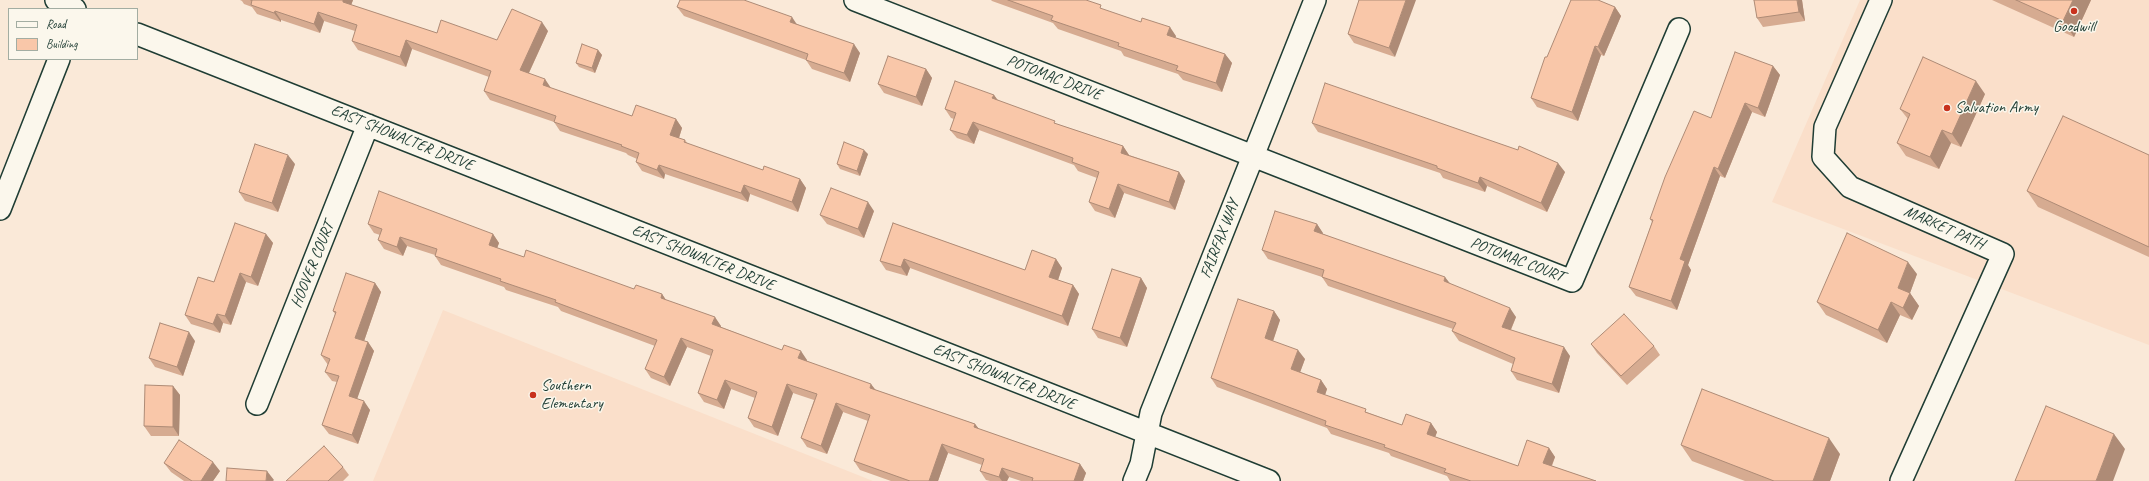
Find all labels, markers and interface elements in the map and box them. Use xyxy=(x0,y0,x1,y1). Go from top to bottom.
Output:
marker: Goodwill xyxy=(2069,6,2079,16)
legend xyxy=(8,8,138,60)
text: Road xyxy=(46,16,66,32)
place label: Goodwill xyxy=(2053,17,2095,37)
text: Building xyxy=(46,36,78,52)
street label: POTOMAC DRIVE xyxy=(1004,51,1104,105)
place label: Salvation Army xyxy=(1955,98,2038,118)
street label: EAST SHOWALTER DRIVE xyxy=(328,101,476,175)
marker: Salvation Army xyxy=(1942,103,1952,113)
street label: FAIRFAX WAY xyxy=(1196,197,1244,281)
street label: MARKET PATH xyxy=(1901,202,1987,254)
street label: HOOVER COURT xyxy=(287,219,339,311)
street label: EAST SHOWALTER DRIVE xyxy=(629,221,777,295)
street label: POTOMAC COURT xyxy=(1468,233,1566,287)
street label: EAST SHOWALTER DRIVE xyxy=(930,340,1078,414)
place label: Southern Elementary xyxy=(541,376,603,414)
marker: Southern Elementary xyxy=(528,390,538,400)

